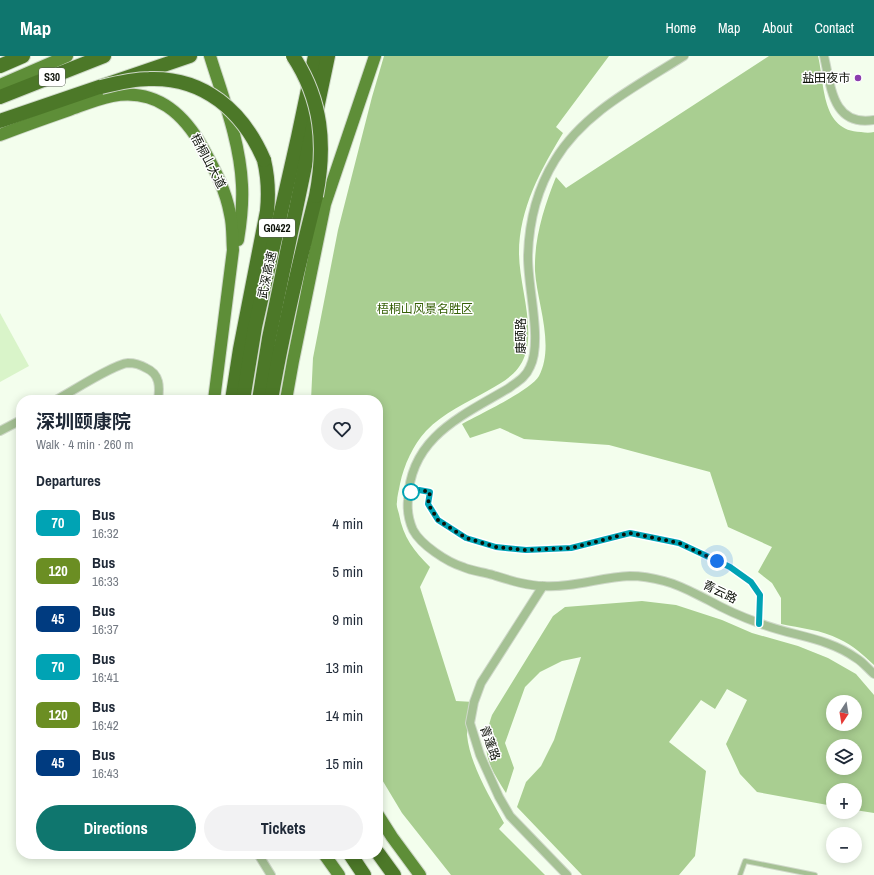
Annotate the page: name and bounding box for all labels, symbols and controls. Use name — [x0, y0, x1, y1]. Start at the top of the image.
text: Map — [20, 15, 51, 41]
text: Home — [665, 19, 696, 37]
text: Map — [718, 19, 740, 37]
text: About — [762, 19, 792, 37]
text: Contact — [814, 19, 854, 37]
road number: S30 — [39, 68, 65, 86]
place label: 盐田夜市 — [802, 70, 850, 86]
marker: 盐田夜市 — [853, 73, 863, 83]
street label: 梧桐山大道 — [187, 131, 229, 191]
road number: G0422 — [259, 219, 295, 237]
street label: 武深高速 — [254, 250, 280, 300]
park label: 梧桐山风景名胜区 — [377, 301, 473, 317]
street label: 康颐路 — [513, 318, 529, 354]
text: 深圳颐康院 — [36, 408, 131, 434]
button: heart — [321, 408, 363, 450]
text: Walk · 4 min · 260 m — [36, 436, 133, 453]
text: Departures — [36, 470, 101, 491]
unlabelled marker — [402, 483, 420, 501]
text: Bus — [92, 504, 115, 525]
text: 4 min — [332, 513, 363, 534]
text: 70 — [52, 514, 64, 532]
text: 16:32 — [92, 525, 119, 542]
your location — [707, 551, 727, 571]
text: Bus — [92, 552, 115, 573]
text: 5 min — [332, 561, 363, 582]
text: 120 — [48, 562, 68, 580]
text: 16:33 — [92, 573, 119, 590]
street label: 青云路 — [700, 577, 740, 607]
text: Bus — [92, 600, 115, 621]
text: 9 min — [332, 609, 363, 630]
text: 45 — [52, 610, 64, 628]
text: 16:37 — [92, 621, 119, 638]
text: Bus — [92, 648, 115, 669]
text: 13 min — [325, 657, 363, 678]
text: 70 — [52, 658, 64, 676]
text: 16:41 — [92, 669, 119, 686]
north arrow — [826, 695, 862, 731]
map controls — [826, 695, 862, 863]
text: Bus — [92, 696, 115, 717]
text: 14 min — [325, 705, 363, 726]
text: 120 — [48, 706, 68, 724]
text: 16:42 — [92, 717, 119, 734]
street label: 青蓬路 — [476, 723, 504, 763]
button: layers — [826, 739, 862, 775]
text: Bus — [92, 744, 115, 765]
text: 15 min — [325, 753, 363, 774]
text: 45 — [52, 754, 64, 772]
text: 16:43 — [92, 765, 119, 782]
button: + — [826, 783, 862, 819]
button: Directions — [36, 805, 196, 851]
button: Tickets — [204, 805, 363, 851]
button: − — [826, 827, 862, 863]

